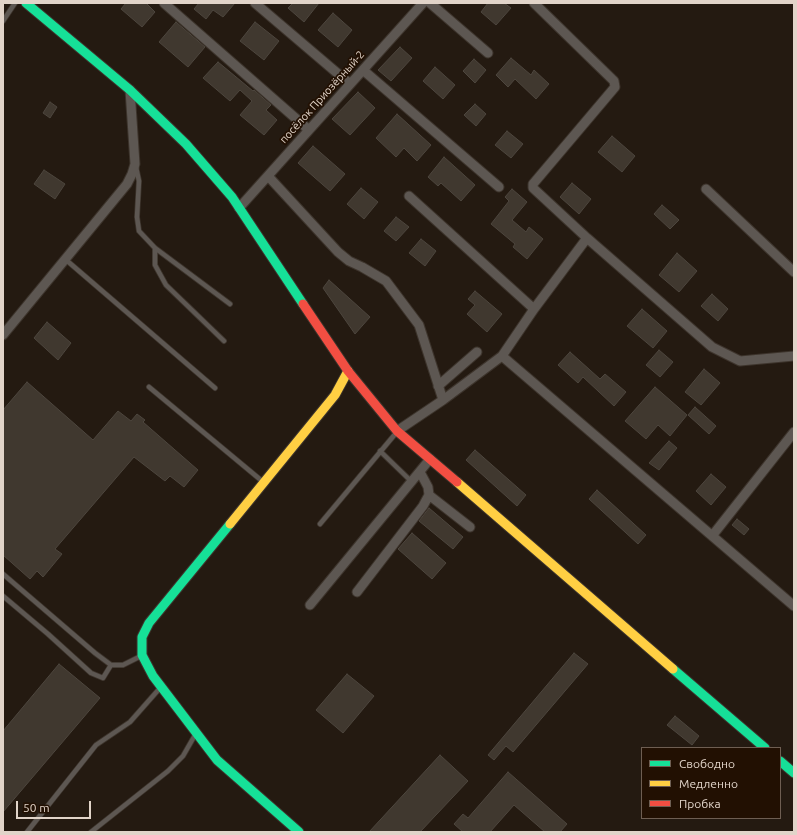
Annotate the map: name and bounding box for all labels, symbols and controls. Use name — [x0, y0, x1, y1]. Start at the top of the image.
street label: посёлок Приозёрный-2 — [277, 48, 367, 146]
legend — [641, 747, 781, 819]
text: Свободно — [679, 757, 735, 770]
text: Медленно — [679, 777, 738, 790]
scale bar — [18, 793, 93, 819]
text: Пробка — [679, 797, 721, 810]
text: 50 m — [23, 801, 50, 814]

